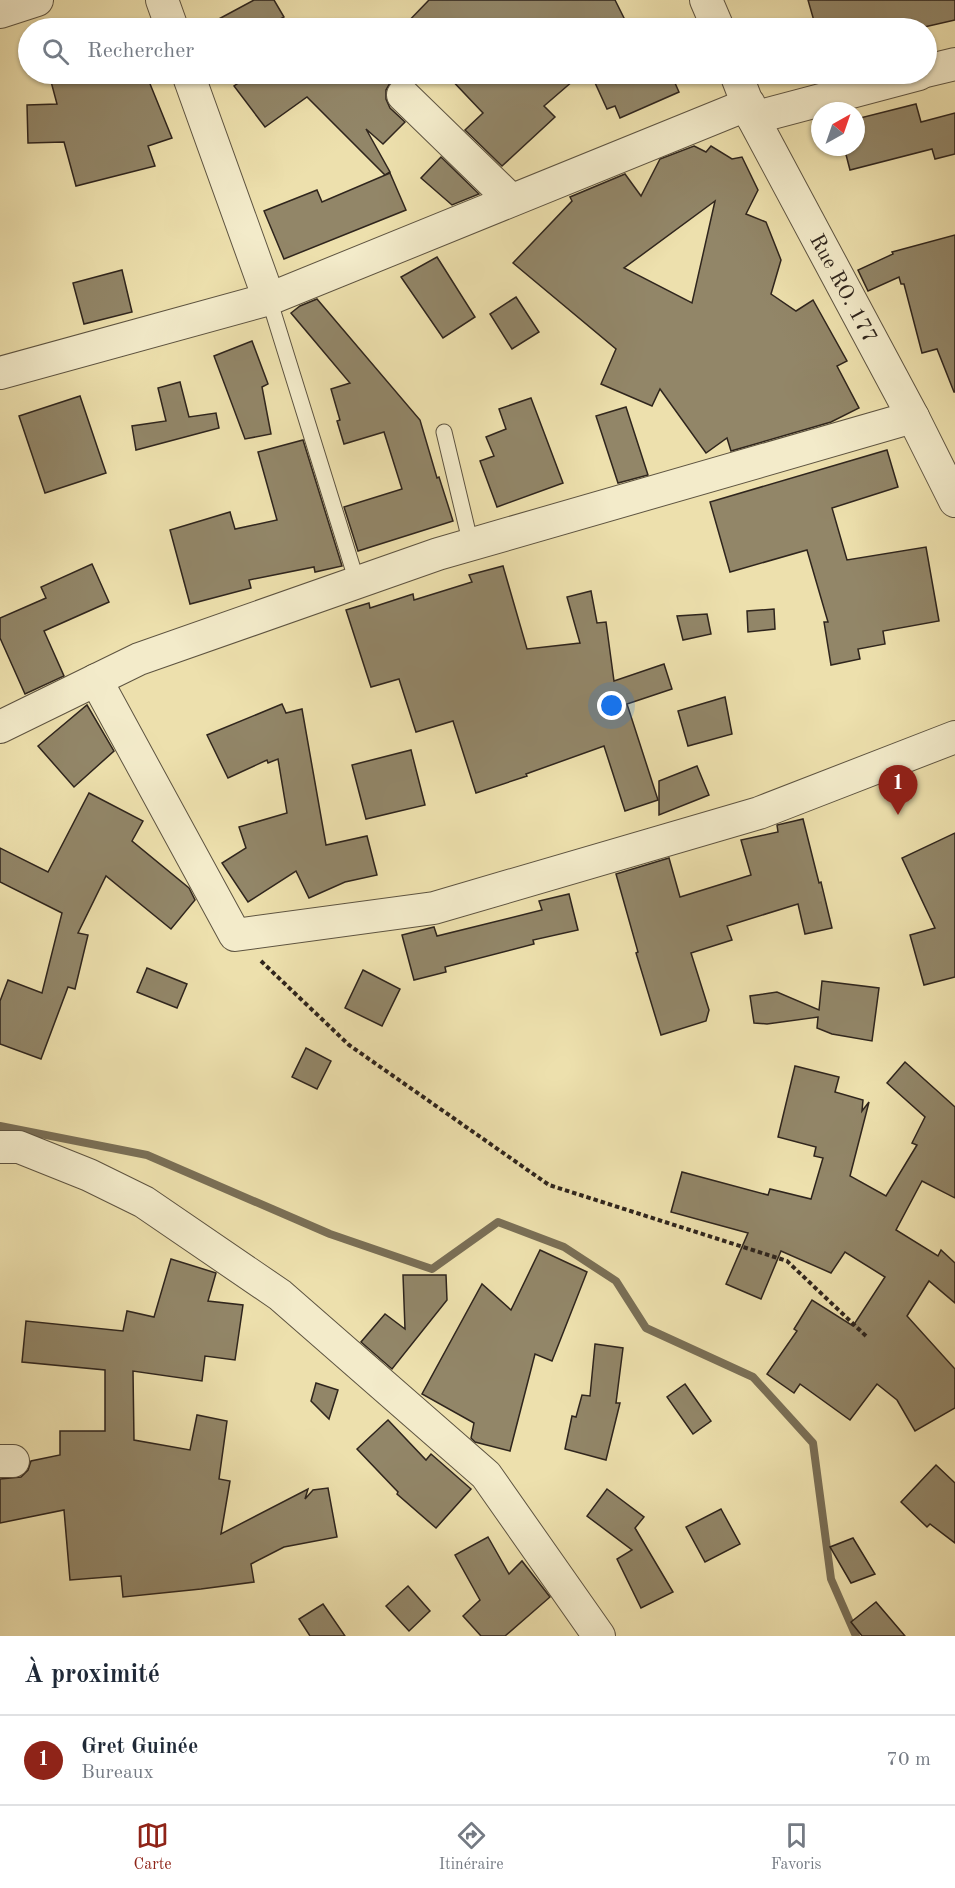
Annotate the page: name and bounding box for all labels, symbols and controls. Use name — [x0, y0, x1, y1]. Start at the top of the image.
search box — [18, 18, 937, 84]
icon: search — [39, 35, 72, 68]
text: Rechercher — [87, 40, 194, 62]
north arrow — [811, 102, 865, 156]
street label: Rue RO. 177 — [805, 231, 880, 347]
your location — [597, 691, 626, 720]
pin: 1 — [878, 766, 918, 815]
text: À proximité — [24, 1662, 160, 1688]
text: Gret Guinée — [81, 1736, 198, 1758]
text: 1 — [38, 1750, 49, 1770]
text: 70 m — [886, 1750, 931, 1770]
text: Bureaux — [81, 1763, 154, 1783]
tab: Carte — [134, 1819, 172, 1875]
tab: Itinéraire — [439, 1819, 504, 1875]
tab: Favoris — [771, 1819, 821, 1875]

